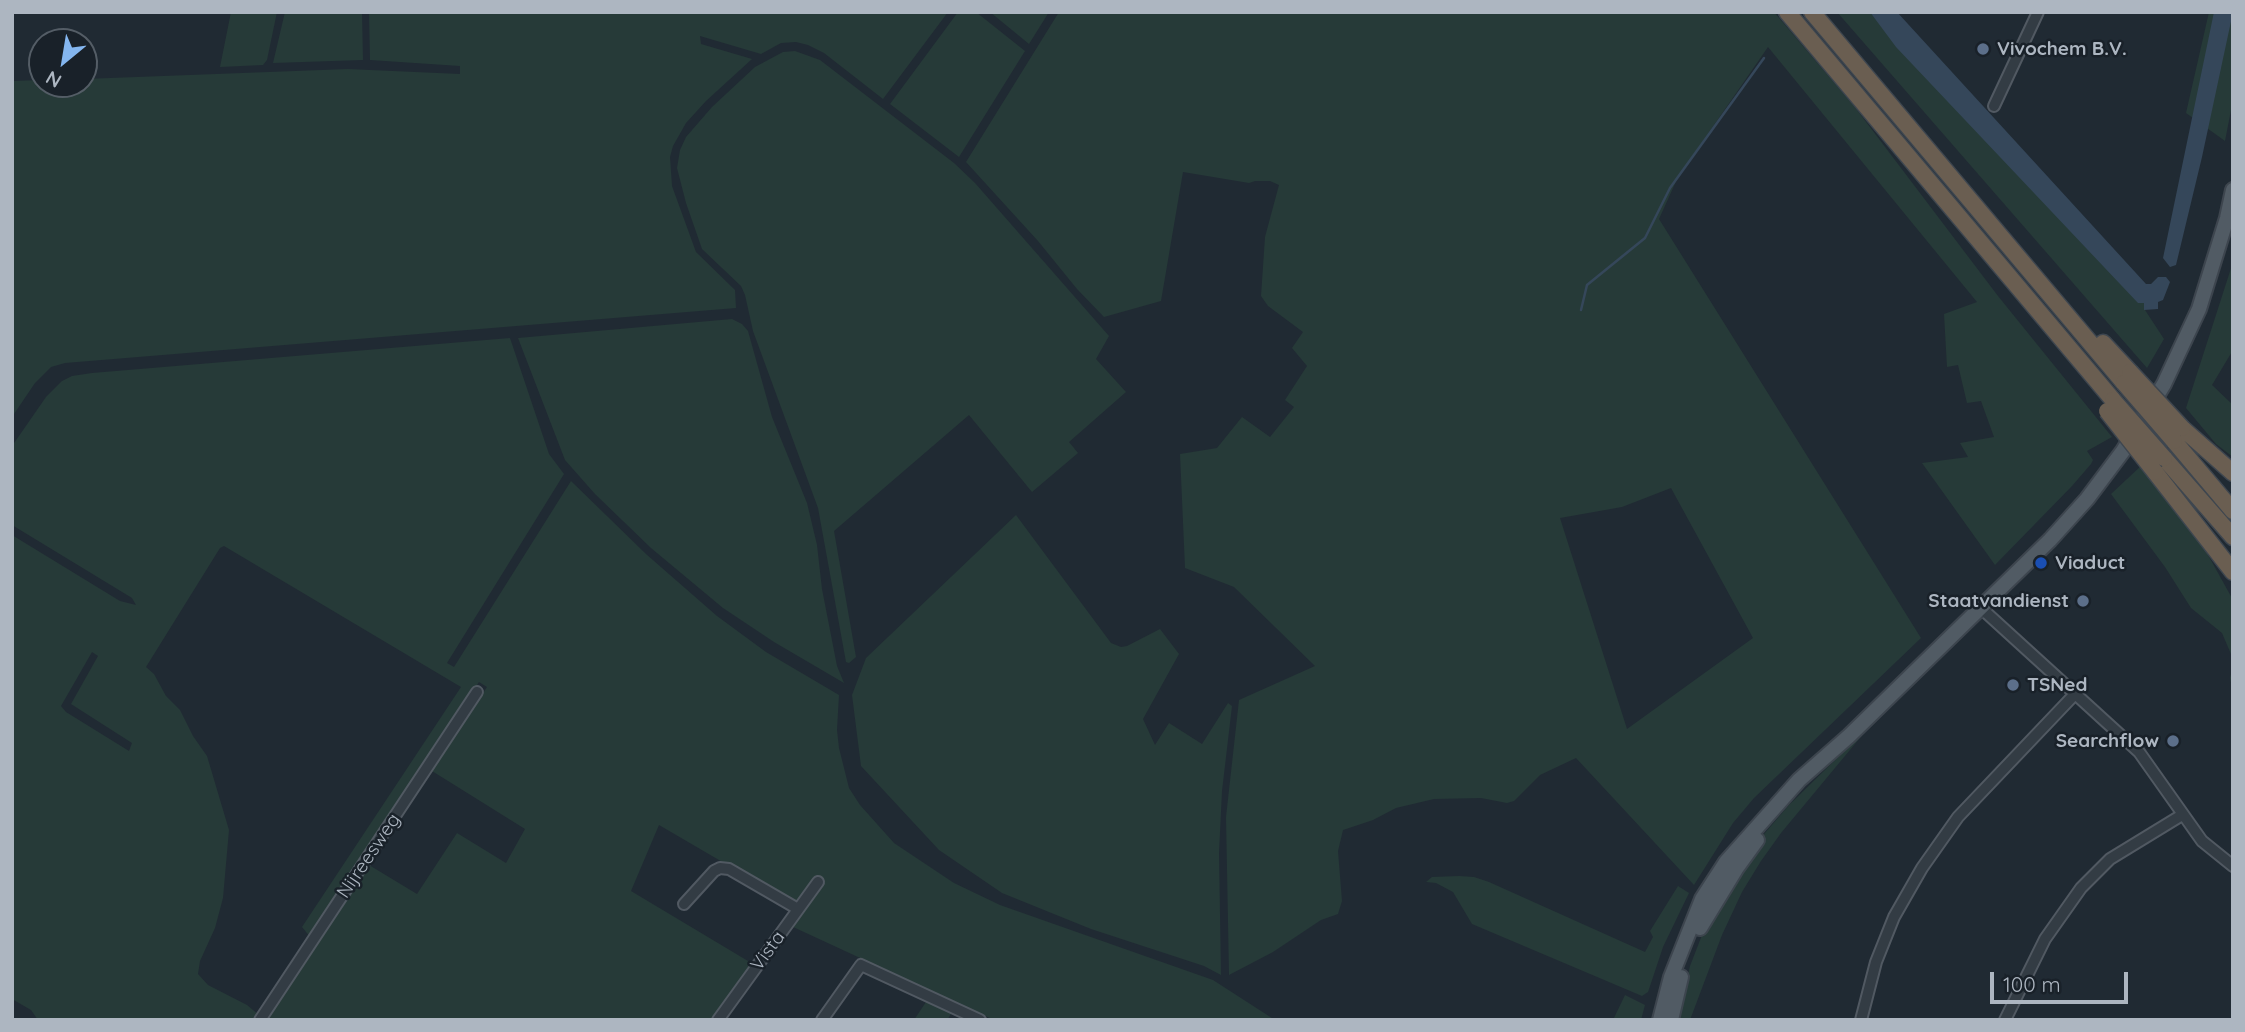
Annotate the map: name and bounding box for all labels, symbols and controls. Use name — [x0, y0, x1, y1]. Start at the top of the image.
north arrow — [28, 28, 98, 98]
place label: Vivochem B.V. — [1997, 38, 2127, 60]
marker: Vivochem B.V. — [1975, 41, 1991, 57]
text: N — [41, 66, 66, 93]
place label: Viaduct — [2055, 552, 2125, 574]
marker: Viaduct — [2033, 555, 2049, 571]
place label: Staatvandienst — [1928, 590, 2069, 612]
marker: Staatvandienst — [2075, 593, 2091, 609]
place label: TSNed — [2027, 674, 2087, 696]
marker: TSNed — [2005, 677, 2021, 693]
place label: Searchflow — [2056, 730, 2159, 752]
marker: Searchflow — [2165, 733, 2181, 749]
street label: Nijreesweg — [332, 809, 406, 903]
street label: Vista — [746, 927, 790, 975]
scale bar — [1993, 958, 2131, 1002]
text: 100 m — [2003, 971, 2061, 997]

